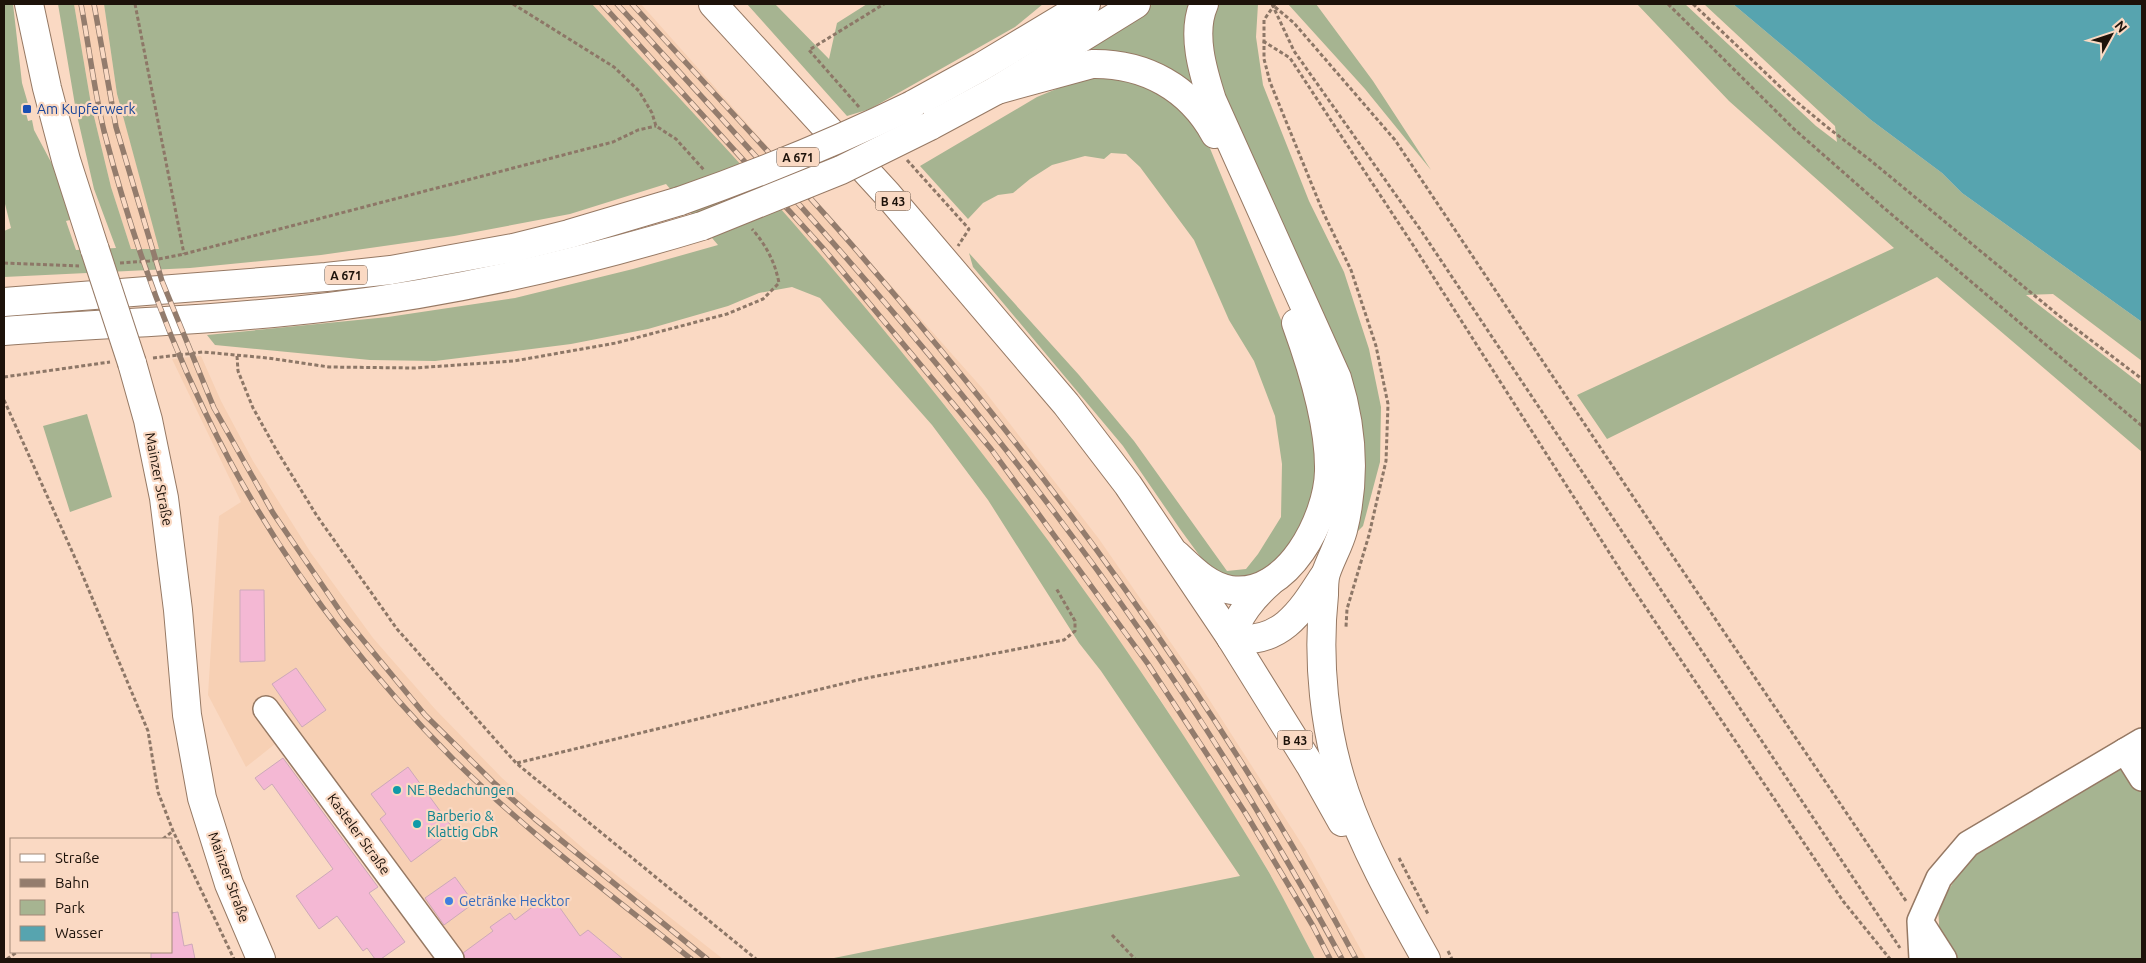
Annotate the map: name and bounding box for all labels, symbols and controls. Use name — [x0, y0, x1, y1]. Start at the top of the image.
north arrow — [2086, 10, 2136, 60]
text: N — [2111, 17, 2130, 36]
place label: Am Kupferwerk — [37, 101, 136, 117]
marker: Am Kupferwerk — [21, 103, 33, 115]
road number: A 671 — [777, 148, 819, 166]
road number: B 43 — [876, 192, 910, 210]
road number: A 671 — [325, 266, 367, 284]
street label: Mainzer Straße — [142, 431, 176, 527]
road number: B 43 — [1278, 730, 1312, 750]
place label: NE Bedachungen — [407, 782, 514, 798]
marker: NE Bedachungen — [391, 784, 403, 796]
street label: Kasteler Straße — [324, 790, 394, 878]
place label: Barberio & Klattig GbR — [427, 808, 499, 840]
marker: Barberio & Klattig GbR — [411, 818, 423, 830]
street label: Mainzer Straße — [205, 830, 253, 924]
legend — [10, 838, 172, 953]
text: Straße — [55, 849, 99, 866]
text: Bahn — [55, 874, 89, 891]
place label: Getränke Hecktor — [459, 893, 570, 909]
marker: Getränke Hecktor — [443, 895, 455, 907]
text: Park — [55, 899, 85, 916]
text: Wasser — [55, 924, 104, 941]

